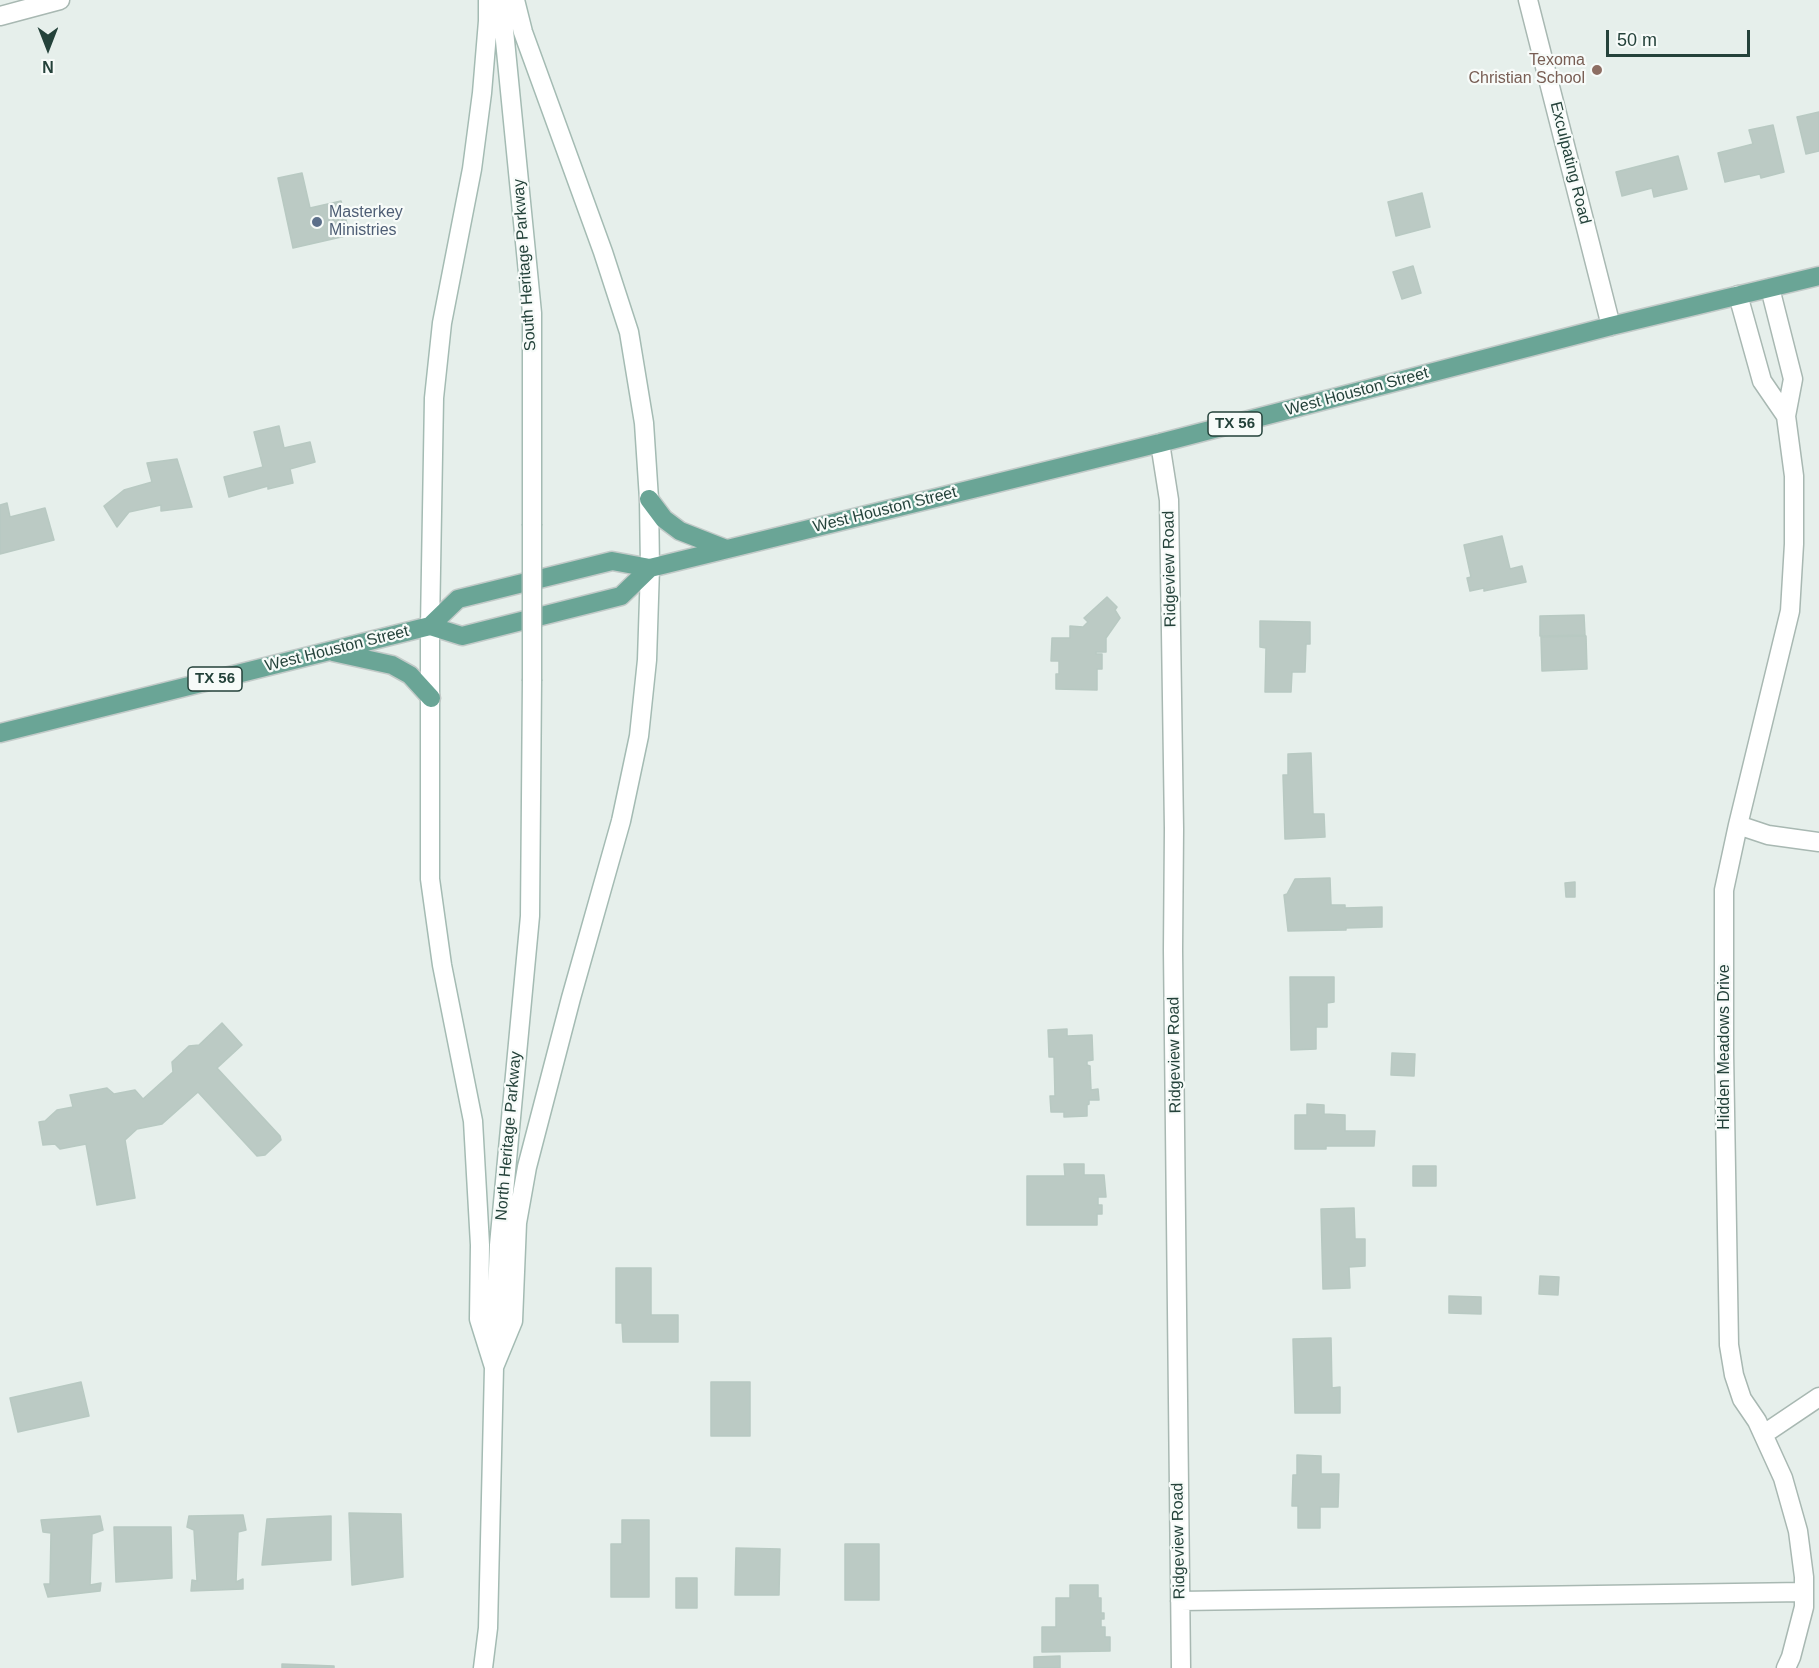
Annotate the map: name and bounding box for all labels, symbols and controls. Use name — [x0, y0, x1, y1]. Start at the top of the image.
north arrow — [18, 18, 78, 78]
scale bar — [1609, 18, 1753, 56]
text: 50 m — [1617, 30, 1657, 50]
place label: Texoma Christian School — [1469, 51, 1585, 89]
text: N — [42, 58, 54, 75]
marker: Texoma Christian School — [1590, 63, 1604, 77]
street label: Exculpating Road — [1546, 100, 1594, 226]
street label: South Heritage Parkway — [509, 178, 541, 352]
place label: Masterkey Ministries — [329, 203, 403, 241]
marker: Masterkey Ministries — [310, 215, 324, 229]
street label: West Houston Street — [1283, 364, 1431, 420]
road number: TX 56 — [1208, 412, 1262, 436]
street label: West Houston Street — [811, 483, 959, 537]
street label: Ridgeview Road — [1159, 511, 1181, 627]
street label: West Houston Street — [263, 622, 411, 676]
road number: TX 56 — [188, 667, 242, 691]
street label: Hidden Meadows Drive — [1715, 964, 1735, 1130]
street label: Ridgeview Road — [1164, 997, 1186, 1113]
street label: North Heritage Parkway — [492, 1051, 526, 1221]
street label: Ridgeview Road — [1168, 1483, 1190, 1599]

